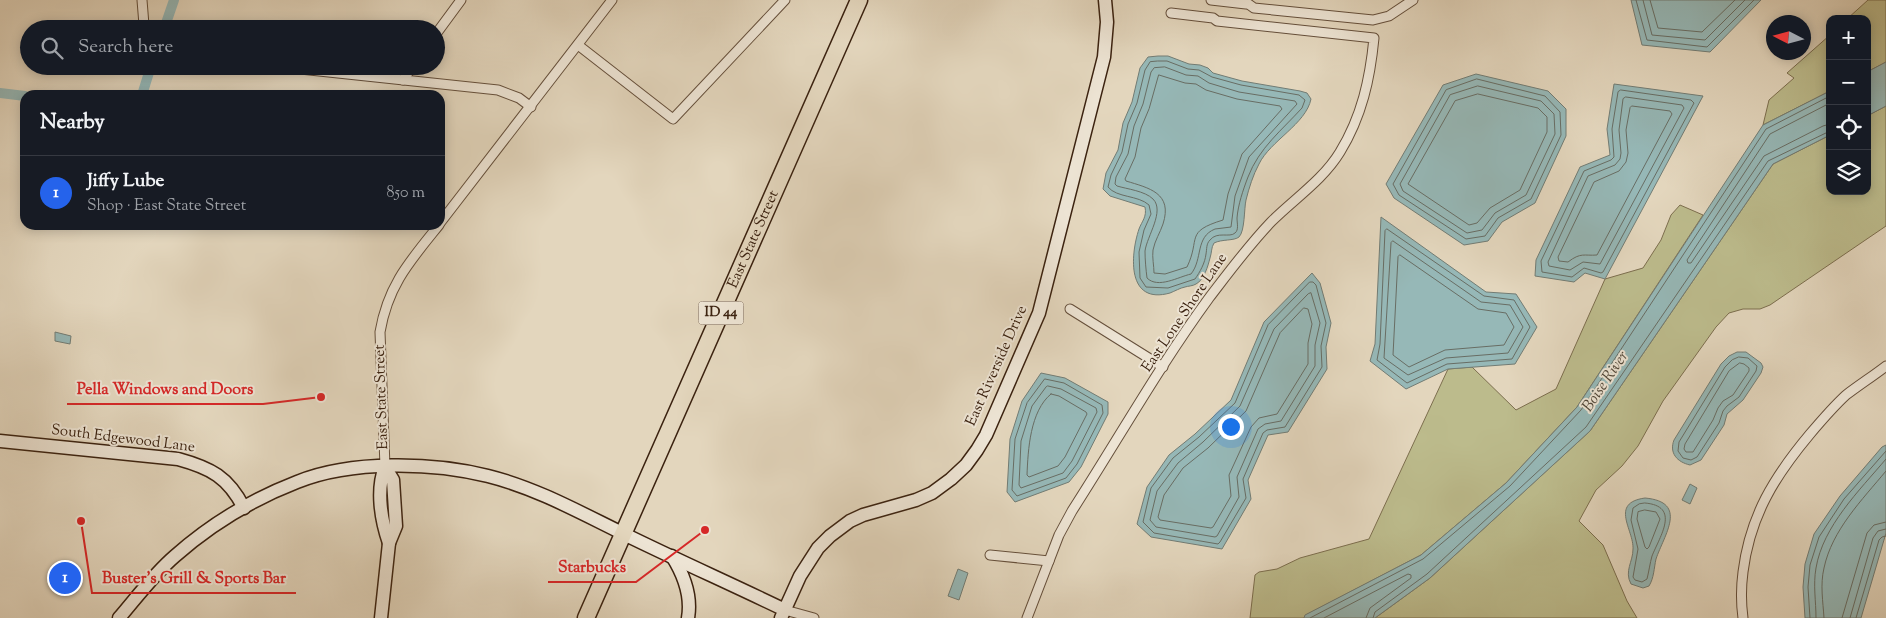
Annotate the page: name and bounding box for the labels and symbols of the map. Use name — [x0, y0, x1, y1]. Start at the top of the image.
north arrow — [1766, 15, 1811, 60]
street label: East State Street — [722, 187, 784, 292]
street label: East Lone Shore Lane — [1137, 249, 1233, 377]
road number: ID 44 — [698, 302, 744, 324]
street label: East Riverside Drive — [961, 302, 1033, 430]
street label: East State Street — [370, 344, 394, 450]
water label: Boise River — [1577, 347, 1635, 417]
callout: Pella Windows and Doors — [67, 373, 263, 404]
text: Pella Windows and Doors — [77, 379, 253, 402]
your location — [1218, 414, 1244, 440]
street label: South Edgewood Lane — [50, 420, 196, 458]
callout: Starbucks — [548, 551, 636, 582]
text: Starbucks — [558, 557, 626, 580]
pin: 1 — [49, 559, 81, 597]
callout: Buster's Grill & Sports Bar — [92, 562, 296, 593]
text: Buster's Grill & Sports Bar — [102, 568, 287, 591]

